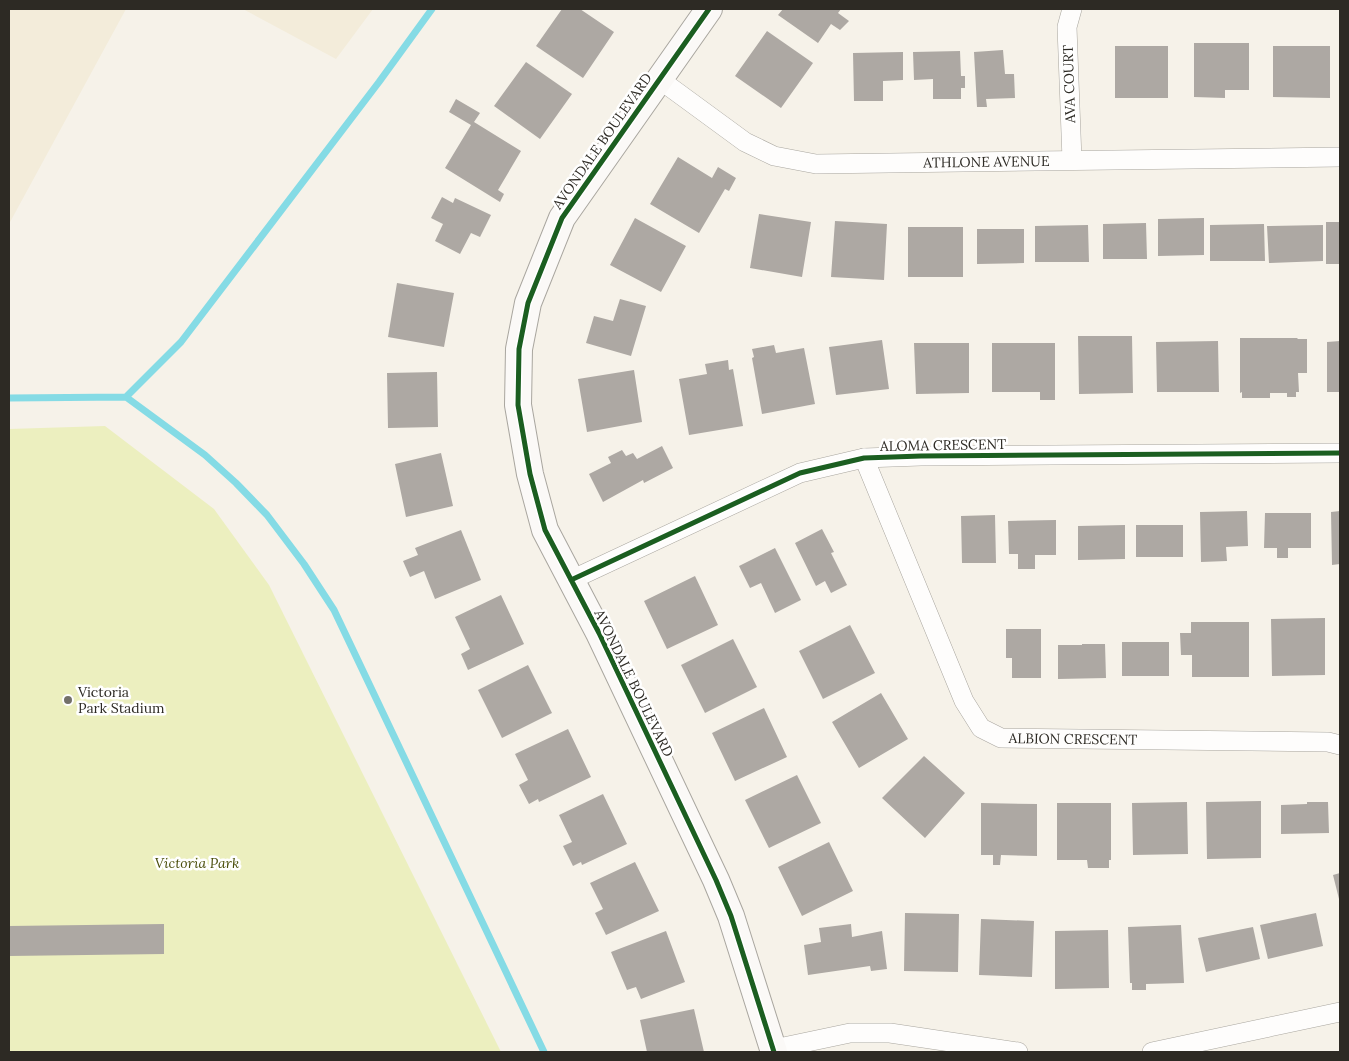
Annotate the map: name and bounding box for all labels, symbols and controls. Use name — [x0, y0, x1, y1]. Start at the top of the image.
street label: AVA COURT — [1059, 45, 1079, 124]
street label: AVONDALE BOULEVARD — [548, 70, 656, 213]
street label: ATHLONE AVENUE — [922, 152, 1050, 172]
street label: ALOMA CRESCENT — [879, 435, 1006, 455]
street label: AVONDALE BOULEVARD — [590, 605, 678, 760]
place label: Victoria Park Stadium — [77, 683, 165, 717]
marker: Victoria Park Stadium — [62, 694, 74, 706]
street label: ALBION CRESCENT — [1007, 729, 1137, 749]
park label: Victoria Park — [155, 854, 239, 872]

